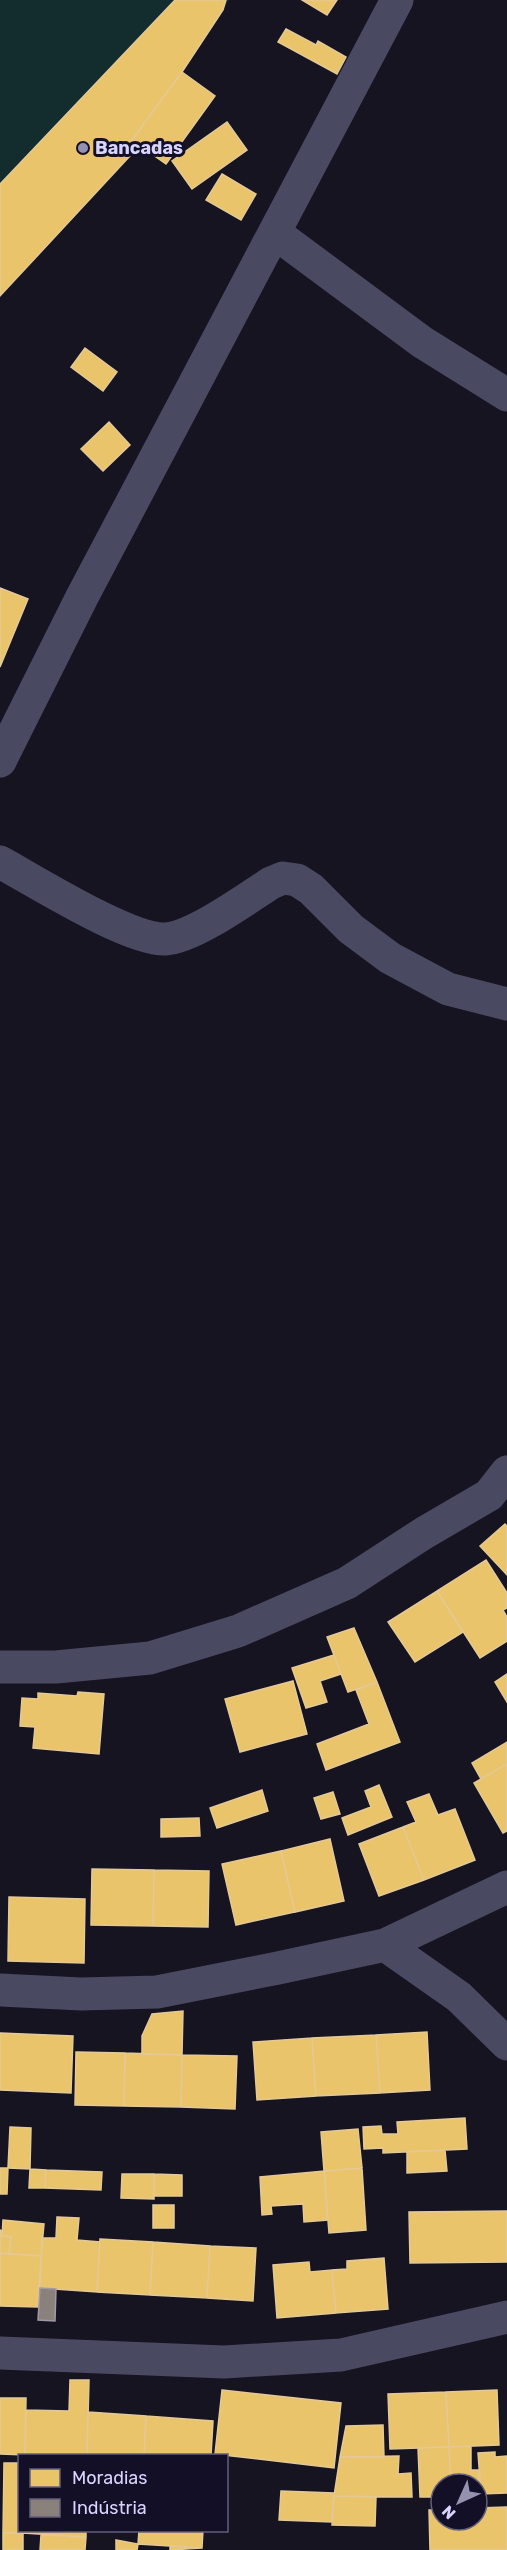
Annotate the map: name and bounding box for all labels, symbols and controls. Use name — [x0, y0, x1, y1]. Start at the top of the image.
place label: Bancadas — [95, 137, 183, 159]
marker: Bancadas — [76, 141, 90, 155]
legend — [18, 2454, 228, 2532]
text: Moradias — [72, 2467, 147, 2489]
north arrow — [429, 2472, 489, 2532]
text: Indústria — [72, 2497, 147, 2519]
text: N — [438, 2501, 460, 2523]

